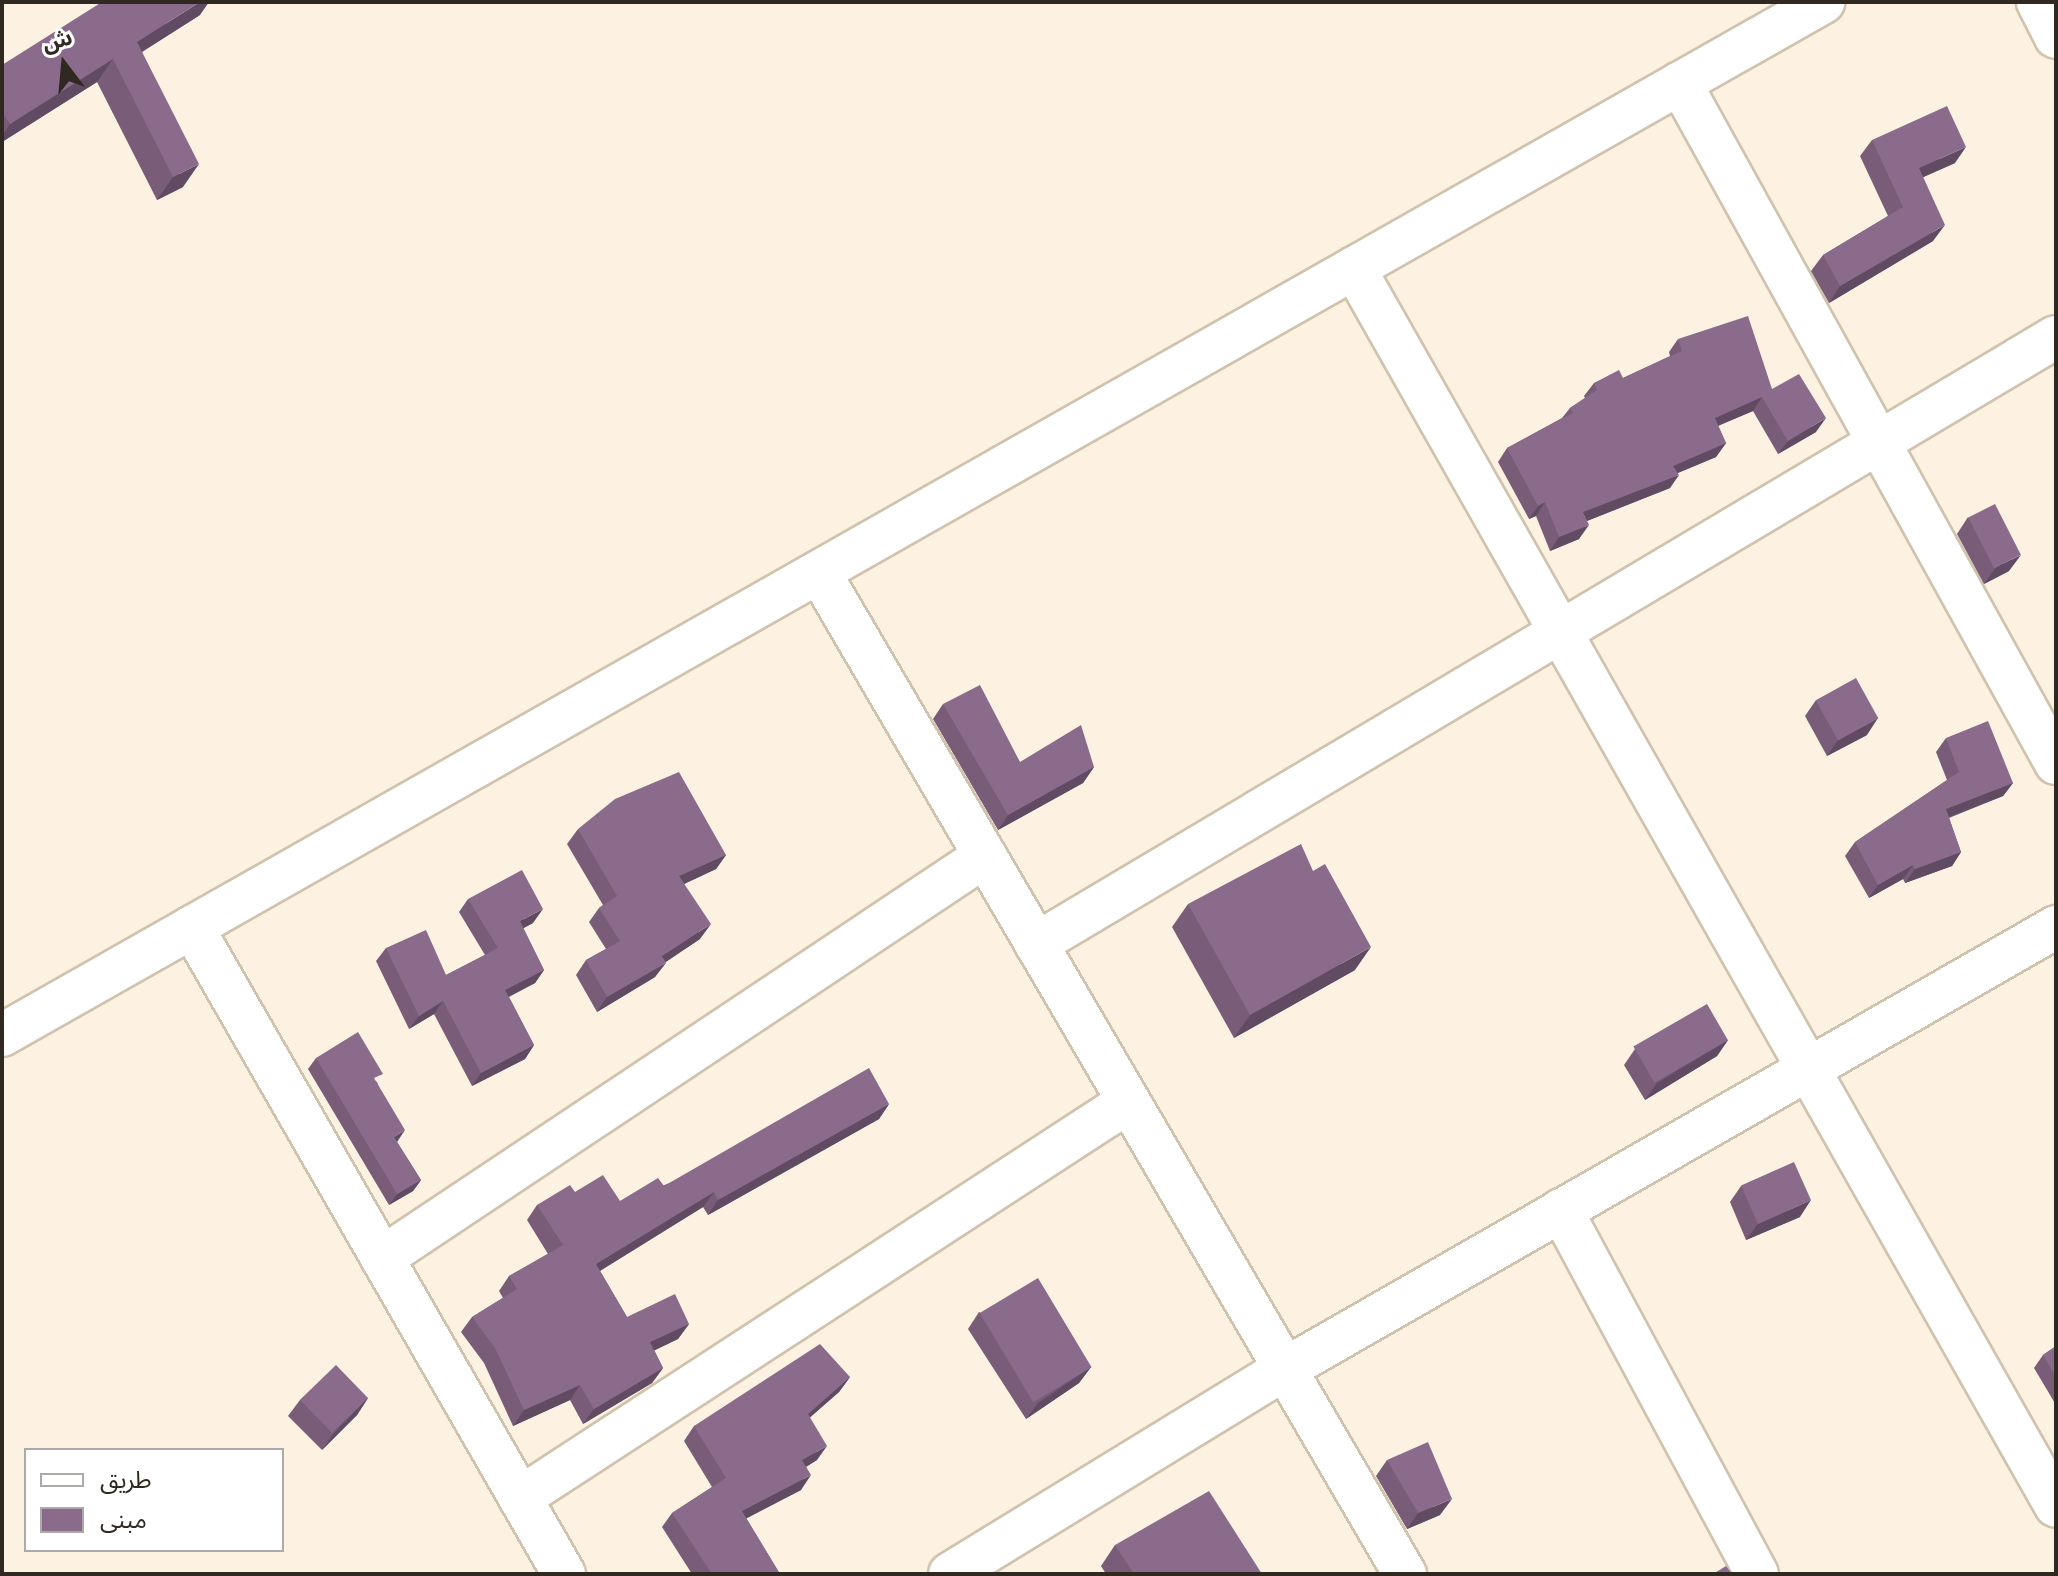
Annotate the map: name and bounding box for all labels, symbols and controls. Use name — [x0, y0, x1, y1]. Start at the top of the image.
text: ش — [39, 22, 76, 59]
north arrow — [24, 24, 104, 104]
legend — [24, 1448, 284, 1552]
text: طريق — [100, 1464, 152, 1495]
text: مبنى — [100, 1504, 147, 1535]

